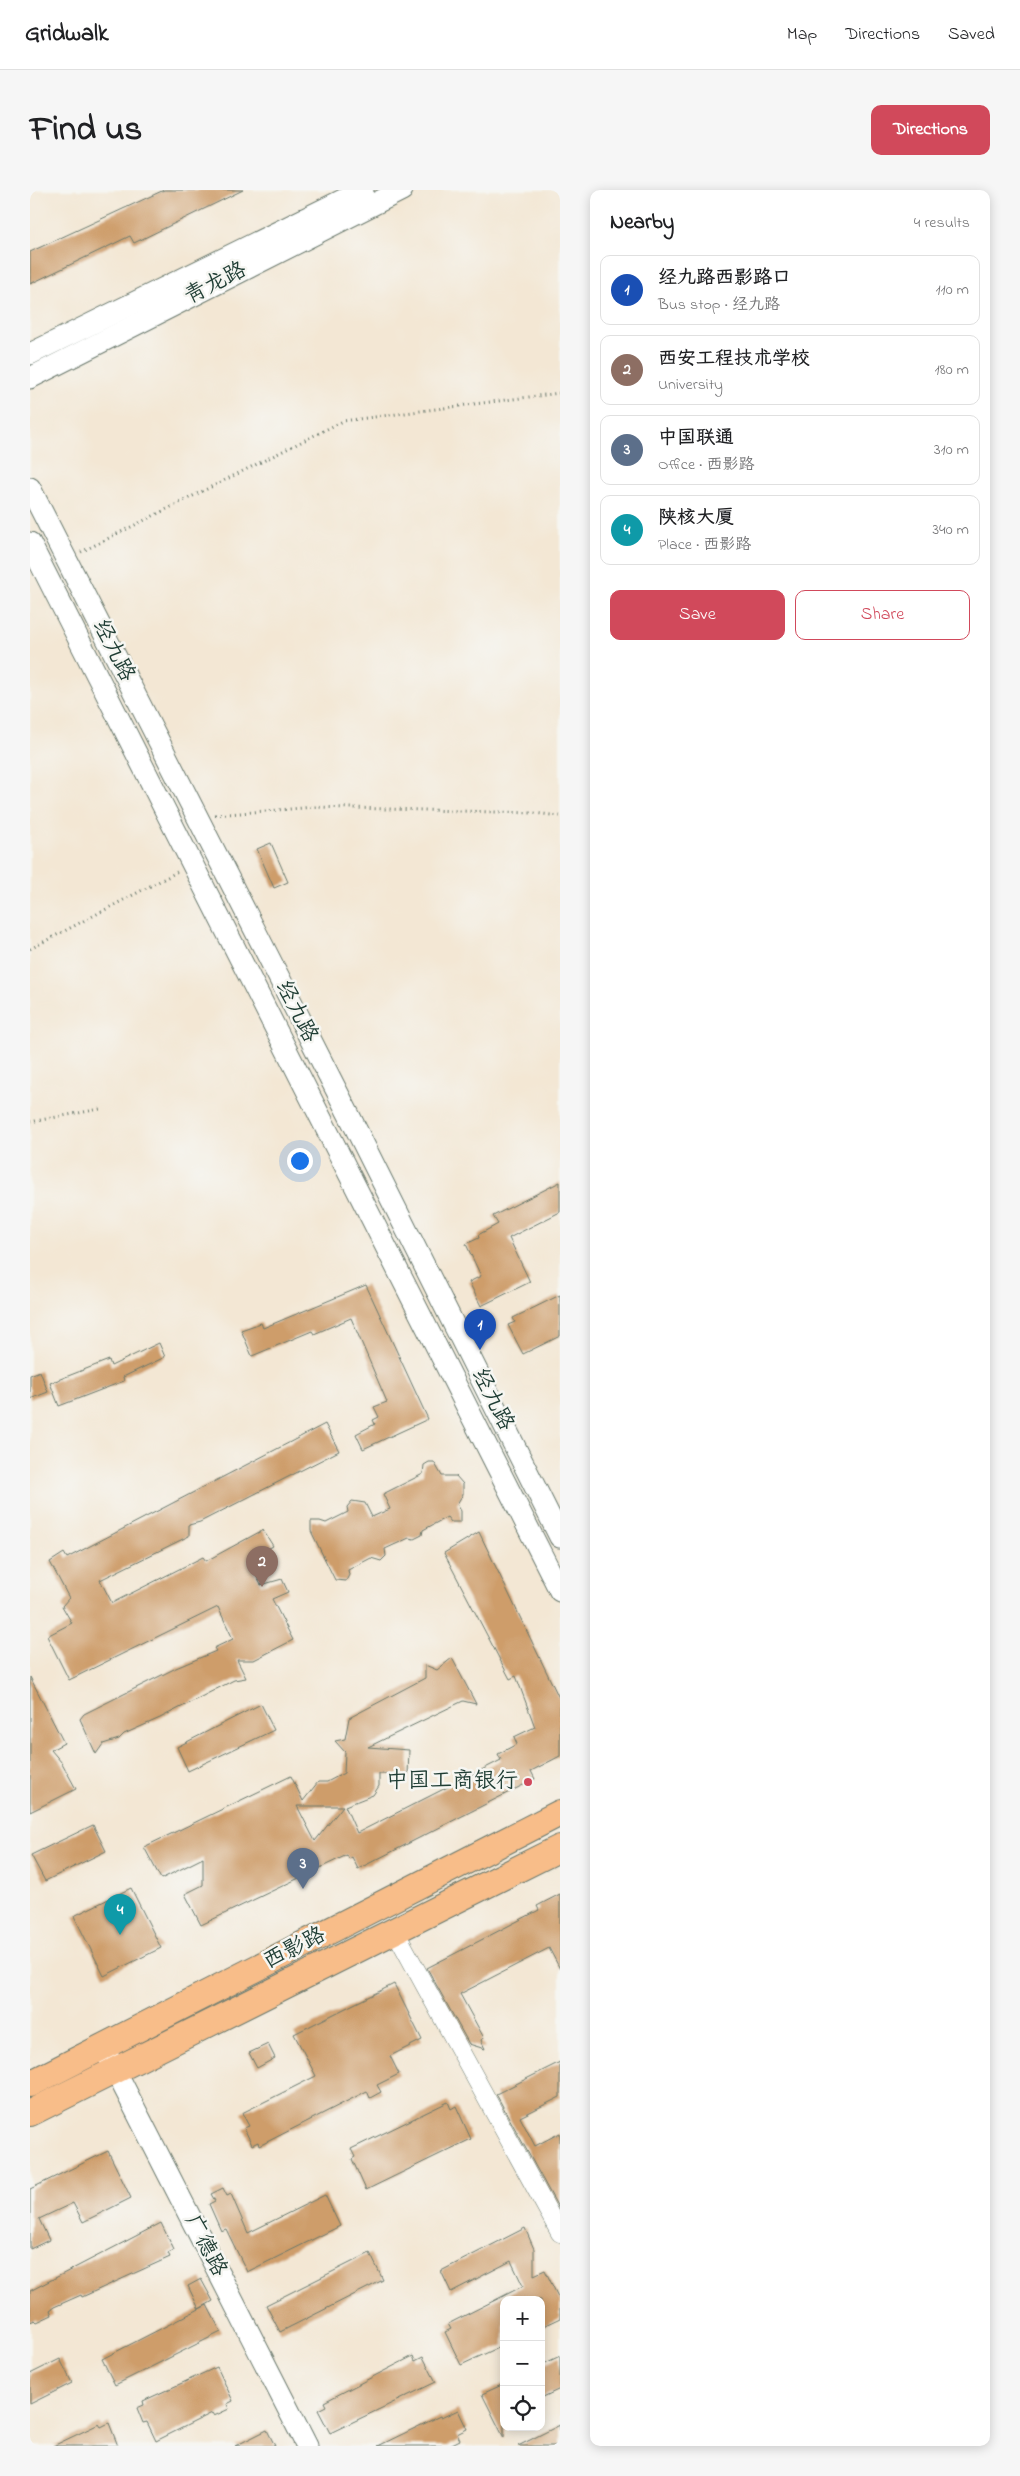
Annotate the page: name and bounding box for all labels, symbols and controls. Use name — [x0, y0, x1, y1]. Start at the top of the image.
text: Gridwalk — [25, 17, 109, 52]
text: Map — [787, 22, 817, 48]
text: Directions — [845, 22, 920, 48]
text: Saved — [948, 22, 995, 48]
text: Find us — [30, 105, 142, 156]
button: Directions — [871, 105, 990, 155]
text: Nearby — [610, 208, 674, 238]
text: 4 results — [914, 211, 970, 235]
street label: 青龙路 — [179, 255, 253, 313]
text: 经九路西影路口 — [658, 265, 791, 292]
text: 1 — [624, 278, 630, 302]
text: 110 m — [935, 278, 969, 302]
text: Bus stop · 经九路 — [658, 293, 780, 317]
text: 西安工程技术学校 — [658, 346, 810, 373]
text: 2 — [623, 358, 631, 382]
text: 180 m — [935, 358, 969, 382]
text: University — [658, 373, 723, 397]
text: 中国联通 — [658, 425, 734, 452]
text: 3 — [624, 438, 630, 462]
text: 310 m — [934, 438, 969, 462]
text: Office · 西影路 — [658, 453, 754, 477]
text: 陕核大厦 — [658, 505, 734, 532]
text: 4 — [624, 518, 630, 542]
text: 340 m — [932, 518, 969, 542]
text: Place · 西影路 — [658, 533, 751, 557]
button: Save — [610, 590, 785, 640]
button: Share — [795, 590, 970, 640]
street label: 经九路 — [84, 614, 142, 688]
street label: 经九路 — [267, 975, 325, 1049]
your location — [287, 1148, 313, 1174]
pin: 1 — [464, 1309, 496, 1350]
street label: 经九路 — [463, 1363, 521, 1437]
pin: 2 — [246, 1546, 278, 1587]
place label: 中国工商银行 — [386, 1766, 518, 1798]
marker: 中国工商银行 — [522, 1776, 534, 1788]
pin: 3 — [287, 1848, 319, 1889]
pin: 4 — [104, 1894, 136, 1935]
street label: 西影路 — [258, 1920, 332, 1978]
street label: 广德路 — [176, 2209, 234, 2283]
map controls — [500, 2296, 545, 2431]
button: + — [500, 2296, 545, 2341]
button: − — [500, 2341, 545, 2386]
button: locate — [500, 2386, 545, 2431]

